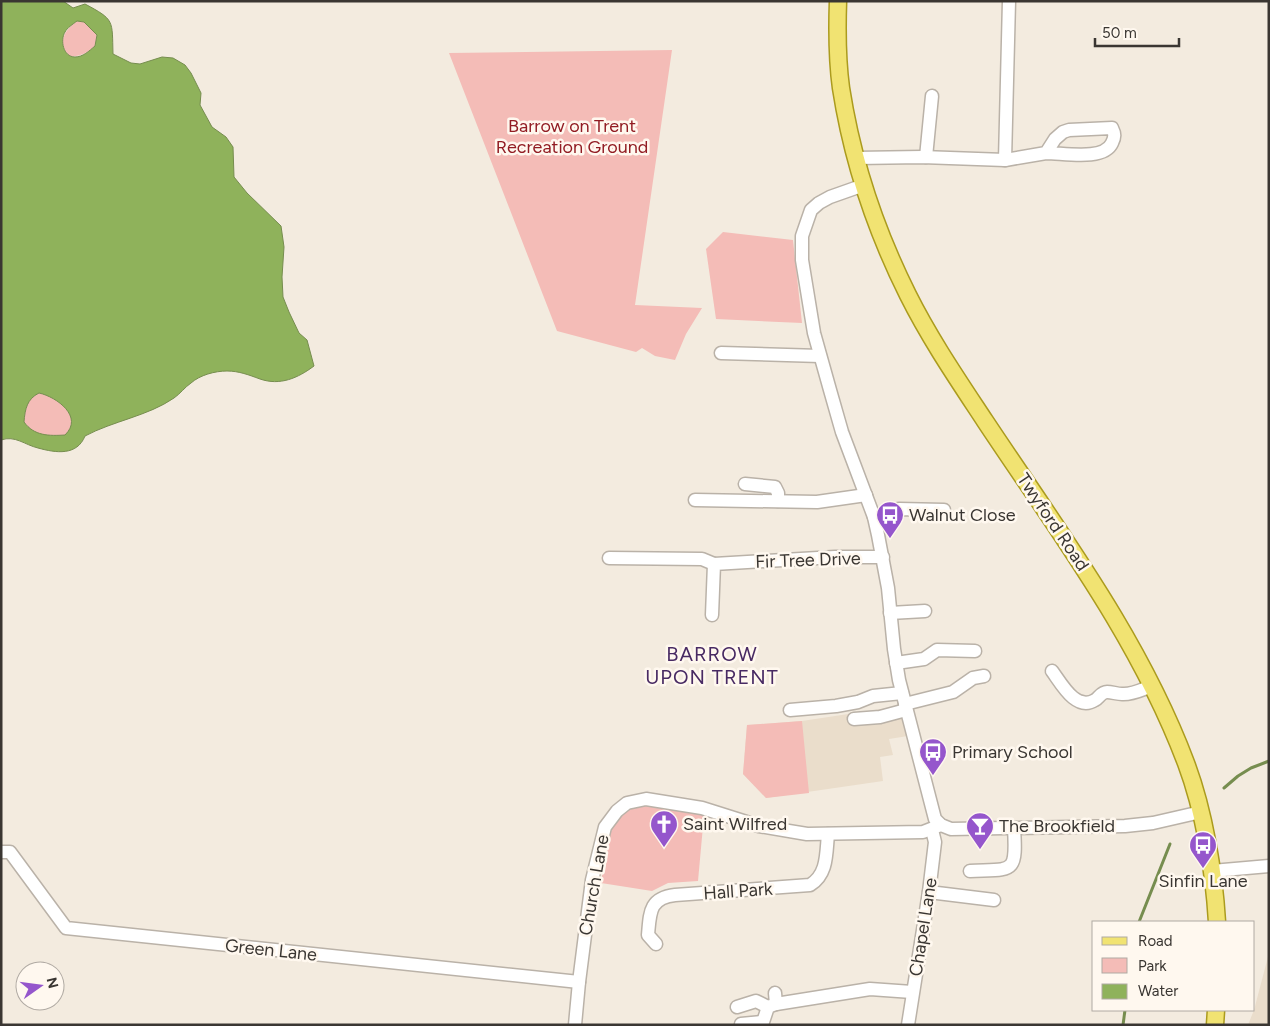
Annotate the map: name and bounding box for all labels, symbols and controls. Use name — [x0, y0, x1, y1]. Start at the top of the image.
scale bar — [1095, 15, 1179, 47]
text: 50 m — [1102, 24, 1137, 42]
park label: Barrow on Trent Recreation Ground — [496, 115, 648, 158]
street label: Twyford Road — [1012, 469, 1094, 575]
bus stop icon: Walnut Close — [875, 500, 905, 539]
place label: Walnut Close — [909, 504, 1016, 526]
street label: Fir Tree Drive — [755, 547, 861, 573]
district label: BARROW UPON TRENT — [645, 642, 779, 689]
bus stop icon: Primary School — [918, 737, 948, 776]
place label: Primary School — [952, 741, 1073, 763]
church icon: Saint Wilfred — [649, 809, 679, 848]
bar icon: The Brookfield — [965, 811, 995, 850]
place label: Saint Wilfred — [683, 813, 787, 835]
place label: The Brookfield — [999, 815, 1115, 837]
bus stop icon: Sinfin Lane — [1188, 830, 1218, 869]
street label: Church Lane — [574, 833, 614, 937]
place label: Sinfin Lane — [1159, 870, 1248, 892]
street label: Chapel Lane — [904, 876, 942, 978]
street label: Hall Park — [703, 878, 774, 904]
legend — [1092, 921, 1255, 1011]
text: Road — [1138, 932, 1173, 950]
street label: Green Lane — [224, 934, 318, 966]
text: Park — [1138, 957, 1167, 975]
north arrow — [15, 961, 65, 1011]
text: N — [43, 976, 62, 990]
text: Water — [1138, 982, 1178, 1000]

